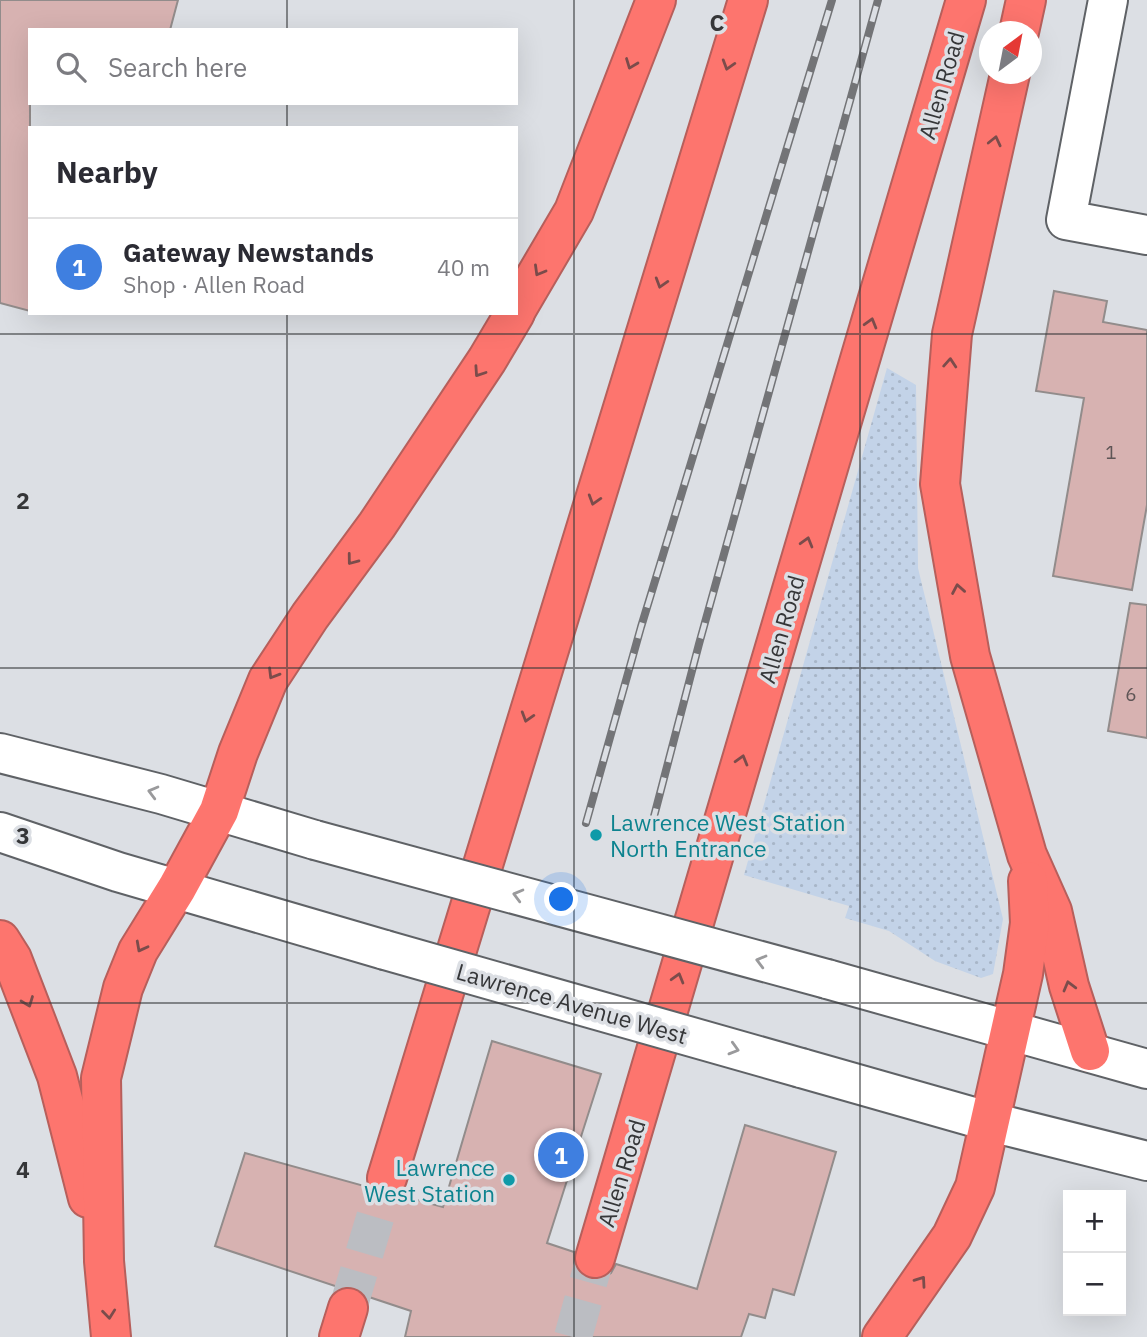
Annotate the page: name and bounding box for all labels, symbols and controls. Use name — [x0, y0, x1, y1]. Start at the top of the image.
text: C — [710, 7, 725, 37]
north arrow — [979, 21, 1042, 84]
street label: Allen Road — [911, 27, 971, 143]
search box — [28, 28, 518, 105]
icon: search — [52, 48, 90, 86]
text: Search here — [108, 50, 247, 84]
one-way arrow — [625, 57, 639, 69]
one-way arrow — [722, 59, 737, 71]
one-way arrow — [987, 135, 1001, 147]
text: Nearby — [56, 152, 158, 191]
text: Gateway Newstands — [123, 235, 374, 269]
text: 1 — [72, 252, 86, 282]
text: 40 m — [437, 252, 490, 282]
one-way arrow — [534, 264, 547, 277]
text: Shop · Allen Road — [123, 269, 305, 299]
one-way arrow — [655, 276, 670, 288]
one-way arrow — [862, 318, 877, 330]
one-way arrow — [942, 357, 957, 368]
one-way arrow — [475, 364, 488, 377]
house number: 1 — [1105, 440, 1117, 464]
text: 2 — [16, 485, 30, 515]
one-way arrow — [588, 494, 603, 506]
one-way arrow — [798, 536, 813, 548]
one-way arrow — [347, 552, 360, 565]
street label: Allen Road — [751, 571, 811, 687]
one-way arrow — [951, 583, 966, 595]
one-way arrow — [268, 666, 281, 679]
house number: 6 — [1125, 682, 1137, 706]
one-way arrow — [521, 711, 536, 723]
one-way arrow — [734, 754, 749, 766]
one-way arrow — [147, 786, 159, 800]
place label: Lawrence West Station North Entrance — [610, 807, 846, 863]
text: 3 — [16, 820, 30, 850]
marker: Lawrence West Station North Entrance — [588, 827, 604, 843]
your location — [544, 882, 578, 916]
one-way arrow — [512, 889, 524, 903]
one-way arrow — [136, 940, 150, 952]
one-way arrow — [755, 955, 767, 969]
street label: Lawrence Avenue West — [453, 956, 691, 1050]
one-way arrow — [670, 972, 685, 984]
one-way arrow — [1063, 981, 1077, 993]
one-way arrow — [20, 995, 34, 1007]
one-way arrow — [727, 1040, 739, 1055]
street label: Allen Road — [590, 1115, 652, 1231]
pin: 1 — [538, 1129, 584, 1181]
place label: Lawrence West Station — [364, 1152, 495, 1208]
text: 4 — [16, 1154, 30, 1184]
marker: Lawrence West Station — [501, 1172, 517, 1188]
map controls — [1063, 1190, 1126, 1316]
button: + — [1063, 1190, 1126, 1253]
button: − — [1063, 1253, 1126, 1316]
one-way arrow — [913, 1276, 925, 1289]
one-way arrow — [101, 1309, 116, 1320]

